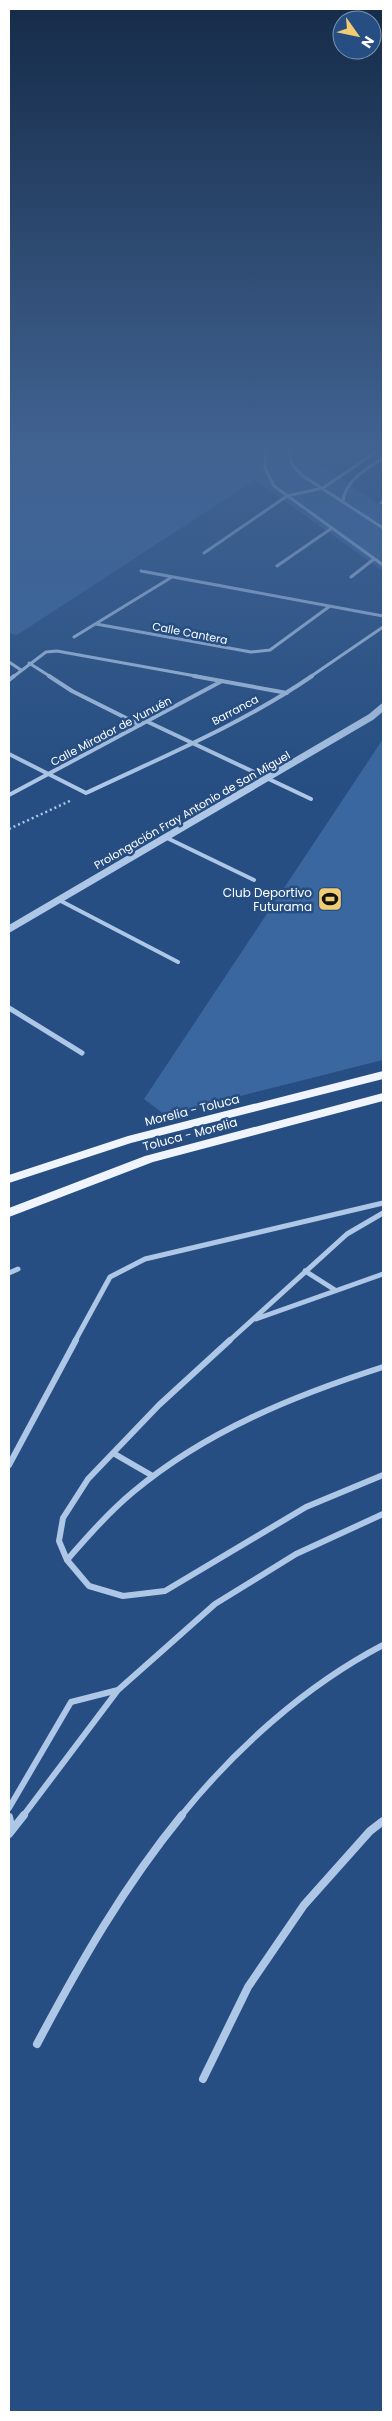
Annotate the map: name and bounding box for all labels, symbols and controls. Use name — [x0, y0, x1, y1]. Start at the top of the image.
north arrow — [332, 10, 382, 60]
text: N — [357, 32, 379, 52]
street label: Calle Cantera — [151, 618, 229, 648]
street label: Barranca — [209, 691, 261, 729]
street label: Calle Mirador de Yunuén — [48, 692, 174, 770]
street label: Prolongación Fray Antonio de San Miguel — [91, 747, 293, 873]
place label: Club Deportivo Futurama — [223, 884, 312, 915]
sports icon: Club Deportivo Futurama — [317, 886, 343, 912]
street label: Morelia - Toluca — [143, 1090, 241, 1130]
street label: Toluca - Morelia — [141, 1113, 239, 1155]

